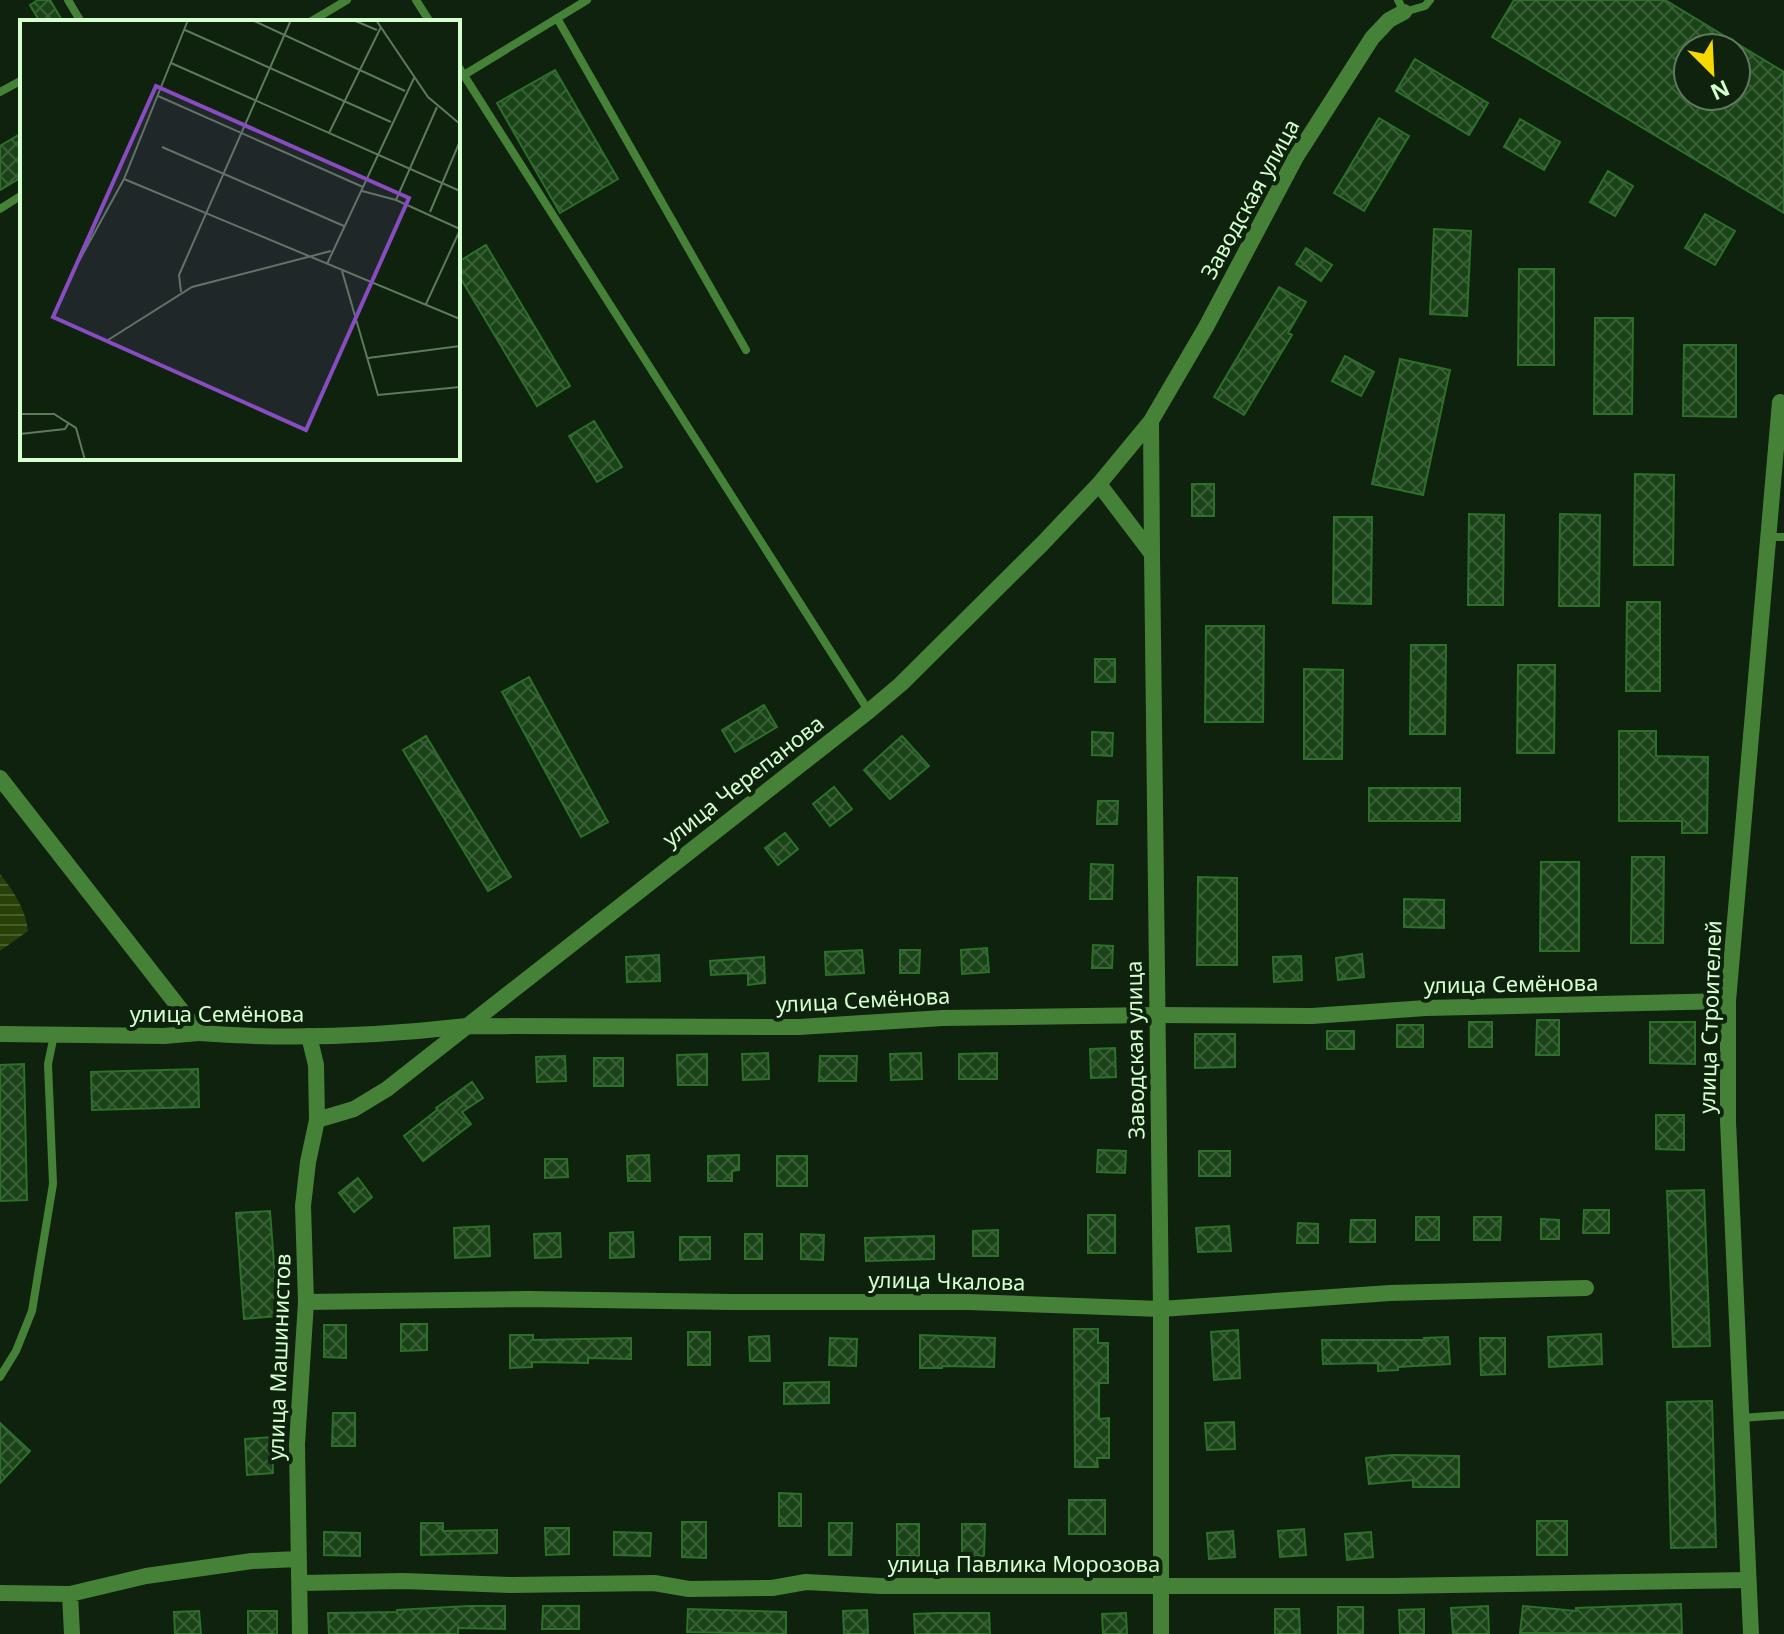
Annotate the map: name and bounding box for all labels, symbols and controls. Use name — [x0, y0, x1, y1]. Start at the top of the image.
inset map — [20, 20, 460, 460]
north arrow — [1672, 32, 1752, 112]
text: N — [1706, 74, 1735, 109]
street label: Заводская улица — [1193, 113, 1306, 284]
street label: улица Черепанова — [655, 708, 829, 853]
street label: улица Строителей — [1691, 920, 1727, 1114]
street label: Заводская улица — [1117, 960, 1151, 1140]
street label: улица Семёнова — [1423, 966, 1598, 1000]
street label: улица Семёнова — [775, 979, 951, 1019]
street label: улица Семёнова — [130, 998, 304, 1028]
street label: улица Машинистов — [259, 1253, 297, 1461]
street label: улица Чкалова — [868, 1264, 1026, 1296]
street label: улица Павлика Морозова — [888, 1548, 1160, 1578]

